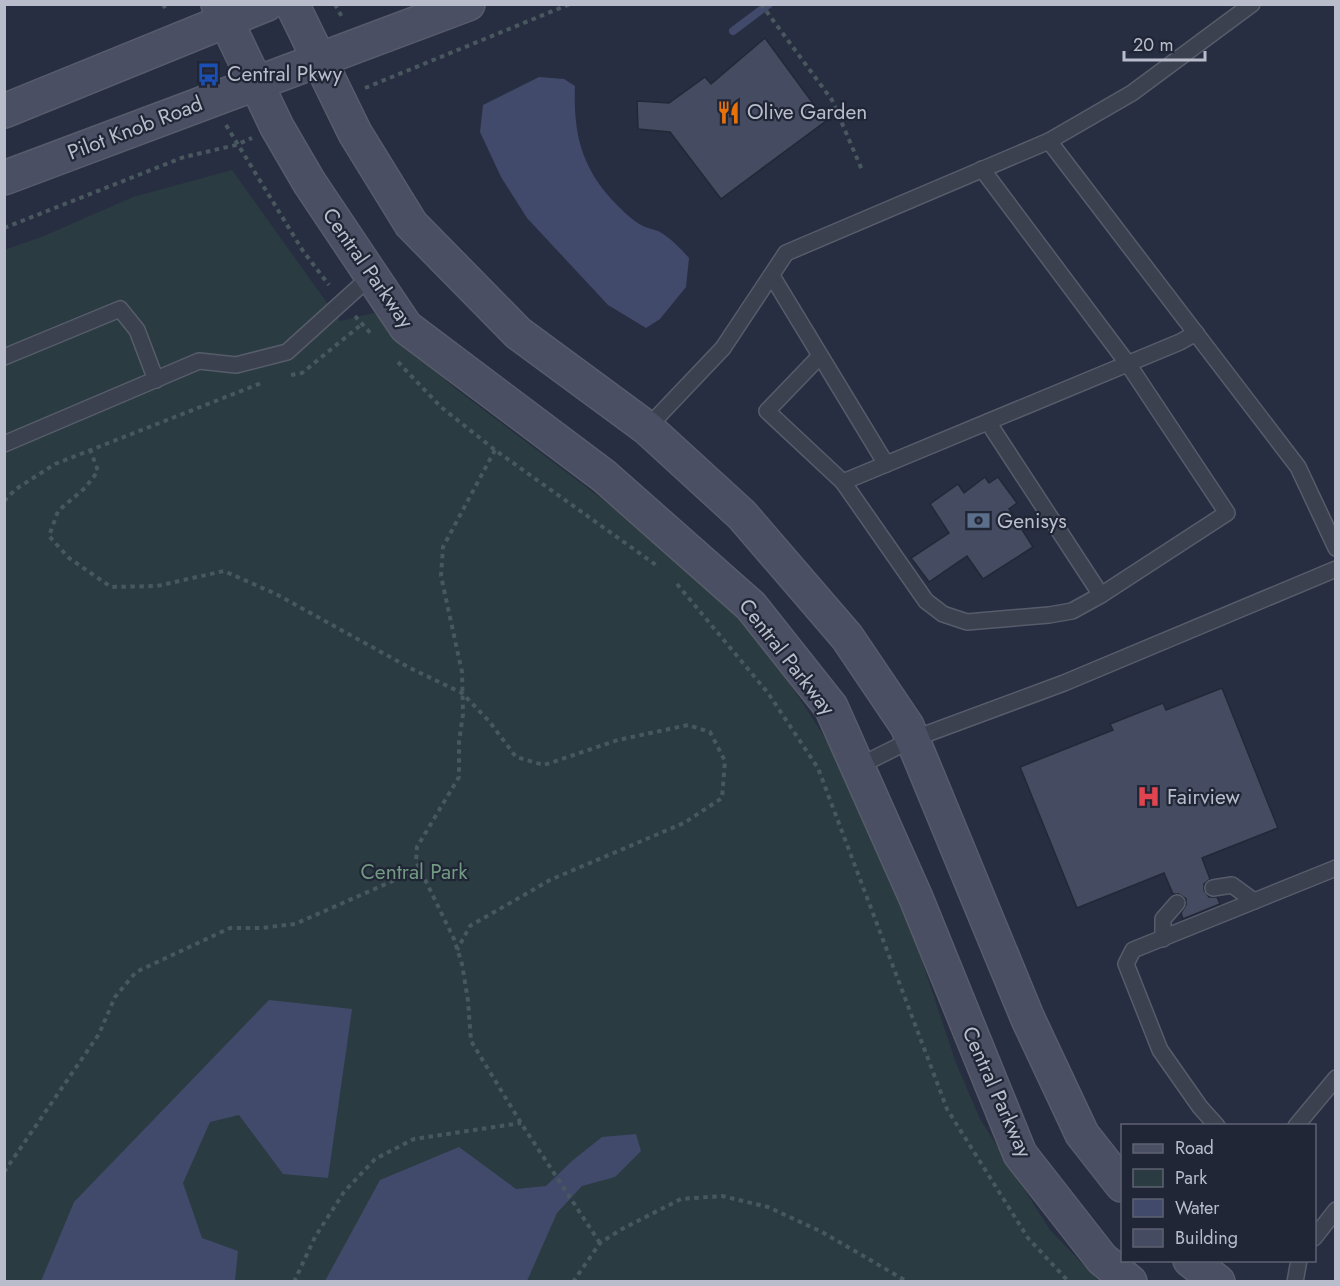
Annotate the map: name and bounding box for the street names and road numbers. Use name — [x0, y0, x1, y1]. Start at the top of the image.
street label: Pilot Knob Road — [63, 88, 207, 168]
street label: Central Parkway — [315, 202, 421, 335]
street label: Central Parkway — [732, 592, 843, 722]
street label: Central Parkway — [955, 1022, 1040, 1163]

